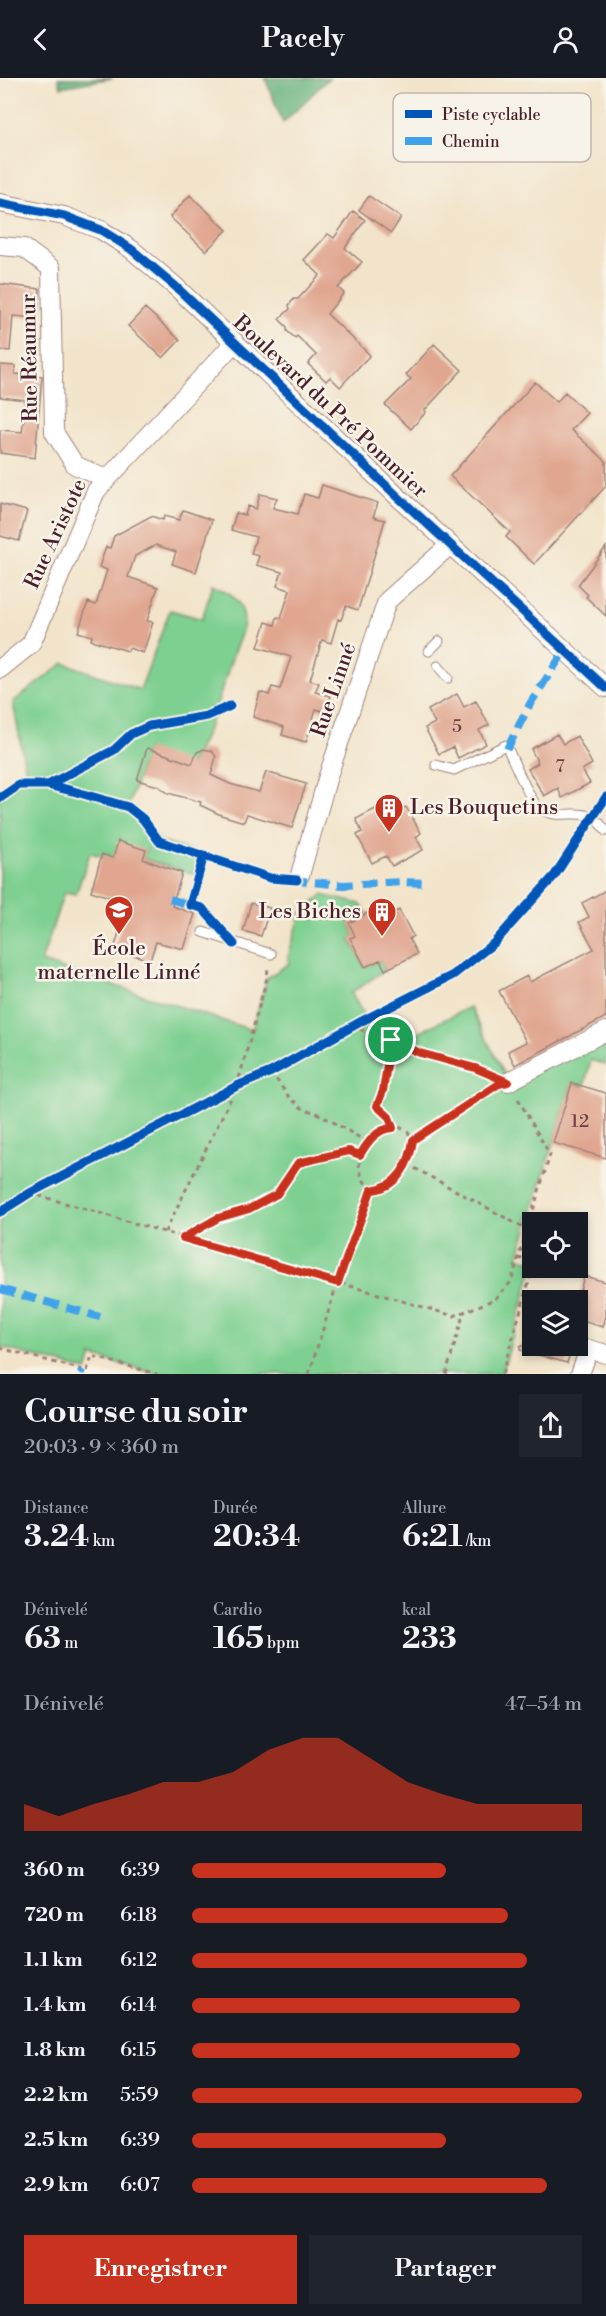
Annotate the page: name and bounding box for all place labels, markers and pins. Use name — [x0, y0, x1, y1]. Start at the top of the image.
building icon: Les Bouquetins — [373, 792, 405, 834]
place label: Les Bouquetins — [410, 795, 558, 821]
school or university icon: École maternelle Linné — [103, 894, 135, 936]
building icon: Les Biches — [366, 896, 398, 938]
place label: Les Biches — [259, 899, 361, 925]
place label: École maternelle Linné — [37, 934, 201, 986]
pin — [365, 1014, 416, 1065]

